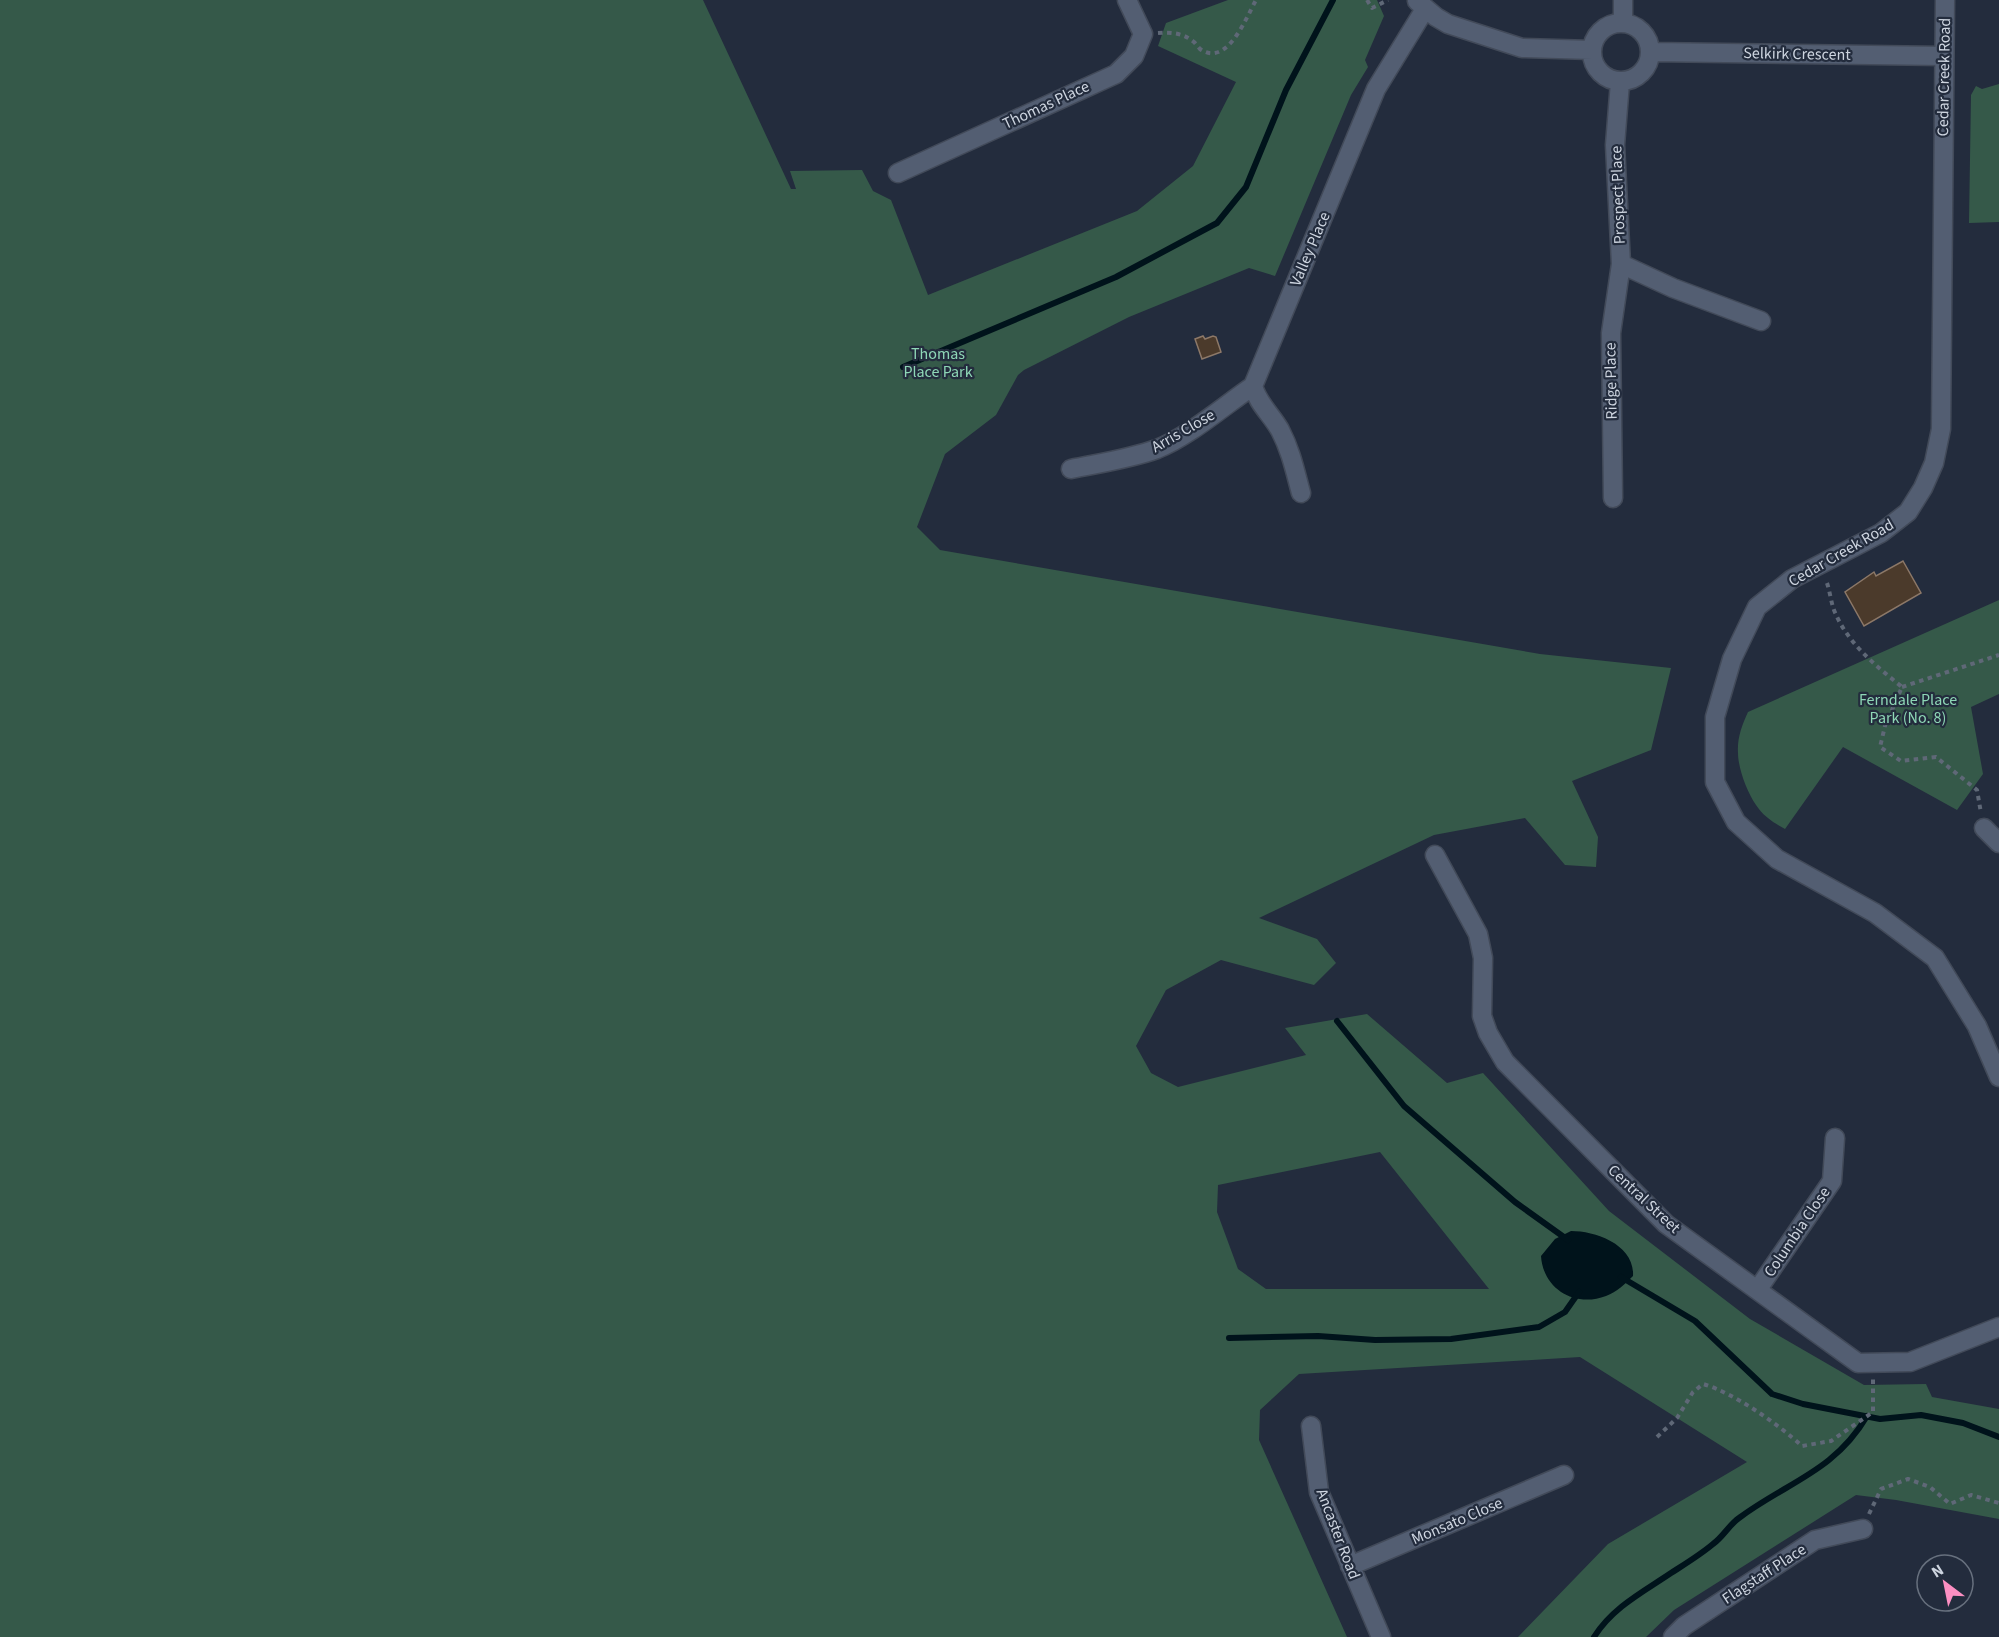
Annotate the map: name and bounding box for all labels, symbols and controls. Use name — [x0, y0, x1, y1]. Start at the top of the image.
street label: Cedar Creek Road — [1932, 17, 1956, 137]
street label: Selkirk Crescent — [1743, 42, 1851, 66]
street label: Thomas Place — [999, 75, 1093, 135]
street label: Prospect Place — [1605, 145, 1631, 245]
street label: Valley Place — [1284, 208, 1336, 290]
street label: Ridge Place — [1599, 342, 1623, 420]
park label: Thomas Place Park — [903, 343, 973, 383]
street label: Arris Close — [1147, 404, 1219, 458]
street label: Cedar Creek Road — [1784, 514, 1898, 592]
park label: Ferndale Place Park (No. 8) — [1859, 689, 1957, 729]
street label: Central Street — [1603, 1160, 1686, 1239]
street label: Columbia Close — [1759, 1183, 1835, 1281]
street label: Ancaster Road — [1311, 1486, 1365, 1582]
street label: Monsato Close — [1408, 1492, 1506, 1550]
street label: Flagstaff Place — [1718, 1539, 1810, 1609]
north arrow — [1915, 1553, 1975, 1613]
text: N — [1927, 1559, 1948, 1583]

